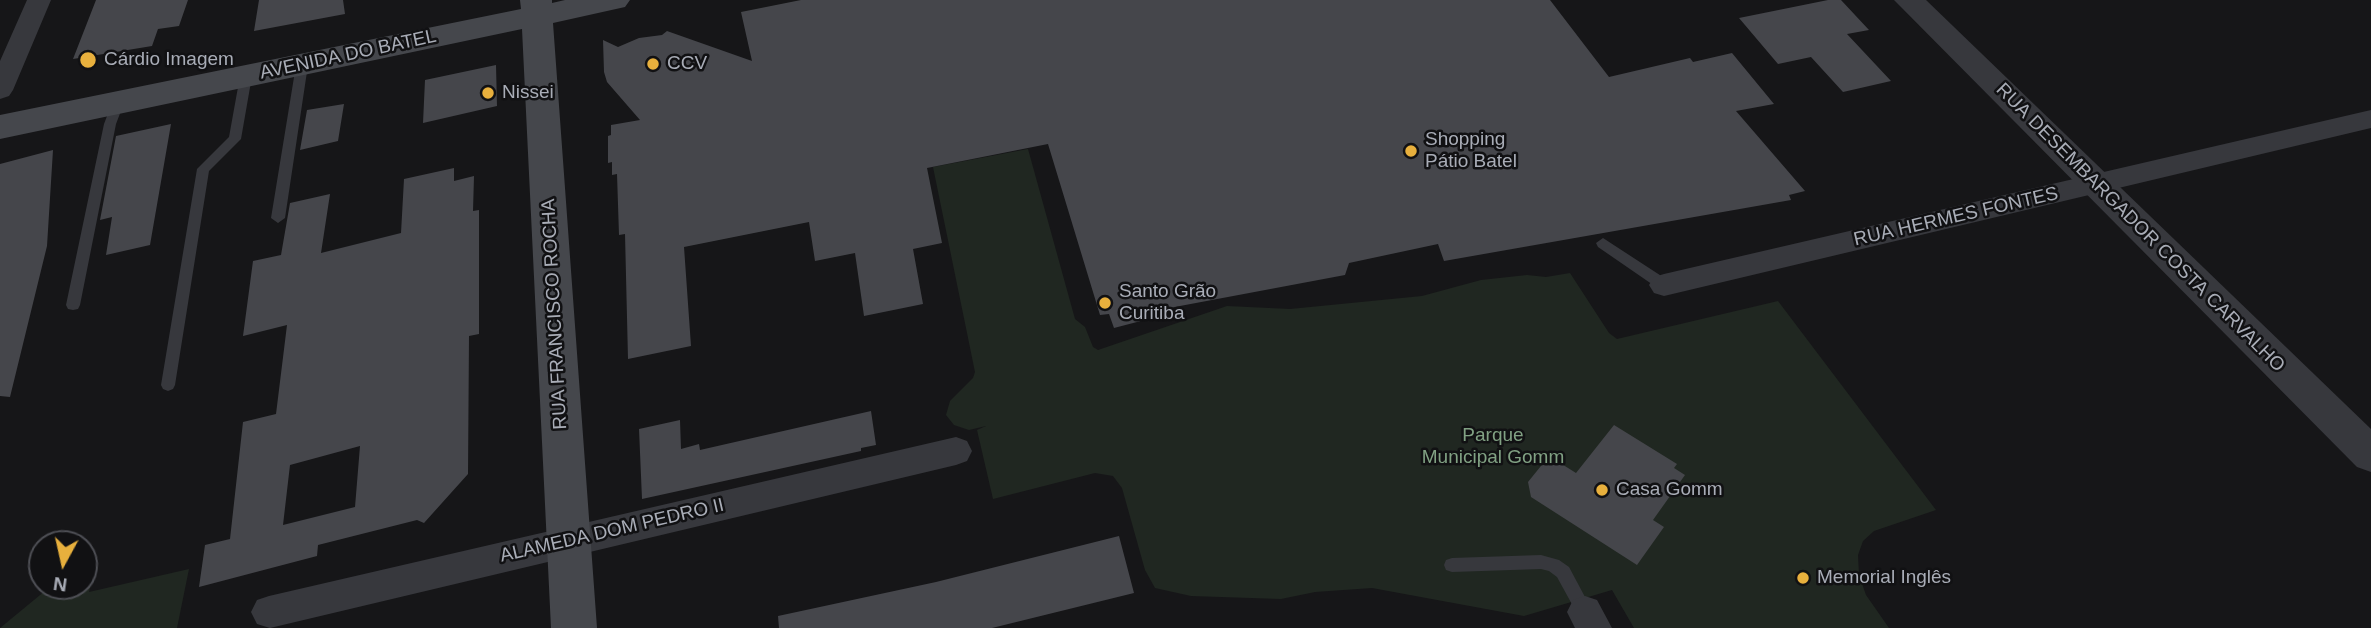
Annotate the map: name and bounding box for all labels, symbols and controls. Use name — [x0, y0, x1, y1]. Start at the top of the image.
street label: AVENIDA DO BATEL — [258, 25, 438, 85]
place label: Cárdio Imagem — [104, 49, 234, 71]
marker: Cárdio Imagem — [78, 50, 98, 70]
place label: CCV — [667, 53, 707, 75]
marker: CCV — [645, 56, 661, 72]
street label: RUA DESEMBARGADOR COSTA CARVALHO — [1991, 79, 2289, 377]
place label: Nissei — [502, 82, 554, 104]
marker: Nissei — [480, 85, 496, 101]
place label: Shopping Pátio Batel — [1425, 129, 1517, 173]
marker: Shopping Pátio Batel — [1403, 143, 1419, 159]
street label: RUA HERMES FONTES — [1852, 182, 2060, 252]
street label: RUA FRANCISCO ROCHA — [538, 198, 572, 430]
place label: Santo Grão Curitiba — [1119, 281, 1216, 325]
marker: Santo Grão Curitiba — [1097, 295, 1113, 311]
park label: Parque Municipal Gomm — [1422, 425, 1564, 469]
place label: Casa Gomm — [1616, 479, 1723, 501]
marker: Casa Gomm — [1594, 482, 1610, 498]
street label: ALAMEDA DOM PEDRO II — [498, 494, 726, 568]
north arrow — [28, 530, 98, 600]
place label: Memorial Inglês — [1817, 567, 1951, 589]
marker: Memorial Inglês — [1795, 570, 1811, 586]
text: N — [52, 573, 69, 596]

